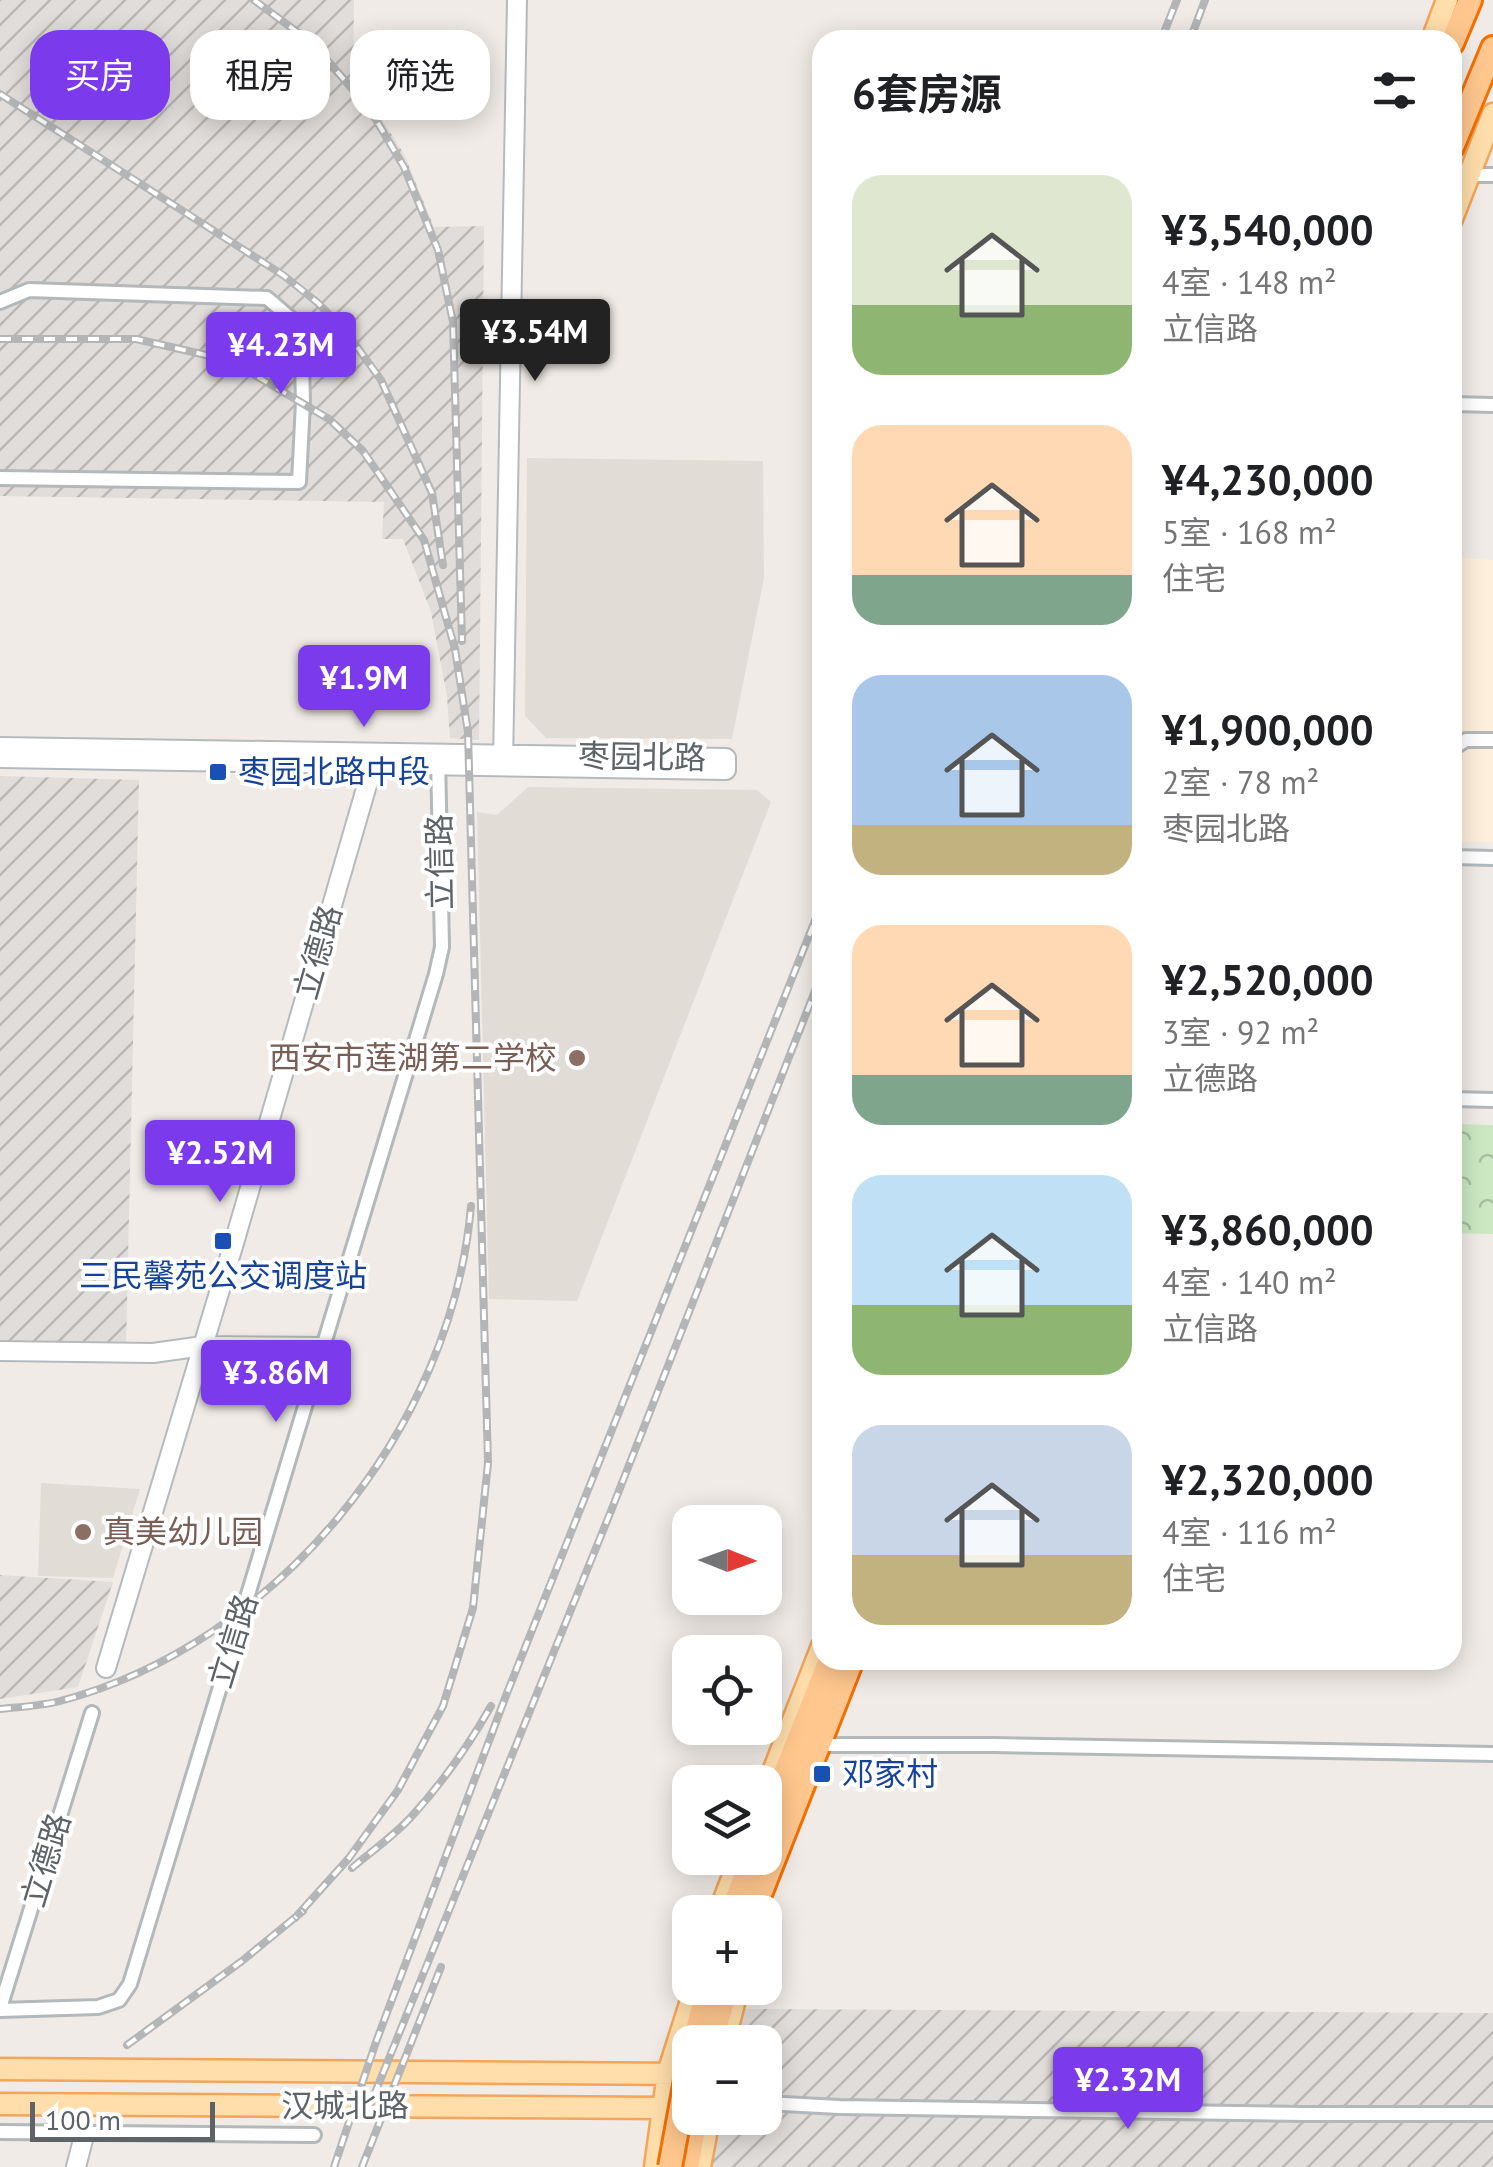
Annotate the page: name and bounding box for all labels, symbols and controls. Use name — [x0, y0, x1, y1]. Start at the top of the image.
chip: 买房 — [30, 30, 170, 120]
chip: 租房 — [190, 30, 330, 120]
chip: 筛选 — [350, 30, 490, 120]
icon: filters — [1367, 63, 1422, 118]
text: 6套房源 — [852, 66, 1002, 121]
text: ¥3,540,000 — [1162, 202, 1374, 257]
icon: home — [932, 215, 1052, 335]
text: 4室 · 148 m² — [1162, 261, 1337, 303]
pin: ¥3.54M — [454, 299, 616, 384]
text: 立信路 — [1162, 307, 1258, 349]
text: ¥3.54M — [482, 310, 588, 352]
pin: ¥4.23M — [200, 312, 362, 397]
text: ¥4.23M — [228, 323, 334, 365]
text: ¥4,230,000 — [1162, 452, 1374, 507]
icon: home — [932, 465, 1052, 585]
text: 5室 · 168 m² — [1162, 511, 1337, 553]
text: 住宅 — [1162, 557, 1226, 599]
pin: ¥1.9M — [294, 645, 434, 730]
text: ¥1.9M — [320, 656, 408, 698]
text: ¥1,900,000 — [1162, 702, 1374, 757]
icon: home — [932, 715, 1052, 835]
street label: 枣园北路 — [578, 734, 706, 778]
place label: 枣园北路中段 — [238, 750, 430, 792]
marker: 枣园北路中段 — [207, 761, 229, 783]
text: 2室 · 78 m² — [1162, 761, 1319, 803]
text: 枣园北路 — [1162, 807, 1290, 849]
street label: 立信路 — [417, 814, 461, 910]
street label: 立德路 — [284, 900, 350, 1004]
text: ¥2,520,000 — [1162, 952, 1374, 1007]
icon: home — [932, 965, 1052, 1085]
text: 3室 · 92 m² — [1162, 1011, 1319, 1053]
place label: 西安市莲湖第二学校 — [269, 1036, 557, 1078]
marker: 西安市莲湖第二学校 — [566, 1047, 588, 1069]
text: 立德路 — [1162, 1057, 1258, 1099]
pin: ¥2.52M — [139, 1120, 301, 1205]
text: ¥2.52M — [167, 1131, 273, 1173]
text: ¥3,860,000 — [1162, 1202, 1374, 1257]
icon: home — [932, 1215, 1052, 1335]
marker: 三民馨苑公交调度站 — [212, 1230, 234, 1252]
place label: 三民馨苑公交调度站 — [79, 1254, 367, 1296]
text: 4室 · 140 m² — [1162, 1261, 1337, 1303]
text: 立信路 — [1162, 1307, 1258, 1349]
pin: ¥3.86M — [195, 1340, 357, 1425]
text: ¥3.86M — [223, 1351, 329, 1393]
text: ¥2,320,000 — [1162, 1452, 1374, 1507]
icon: home — [932, 1465, 1052, 1585]
north arrow — [672, 1505, 782, 1615]
map controls — [672, 1505, 782, 2135]
place label: 真美幼儿园 — [103, 1510, 263, 1552]
text: 4室 · 116 m² — [1162, 1511, 1337, 1553]
marker: 真美幼儿园 — [72, 1521, 94, 1543]
text: 住宅 — [1162, 1557, 1226, 1599]
street label: 立信路 — [198, 1589, 266, 1693]
button: locate — [672, 1635, 782, 1745]
place label: 邓家村 — [842, 1752, 938, 1794]
marker: 邓家村 — [811, 1763, 833, 1785]
button: layers — [672, 1765, 782, 1875]
street label: 立德路 — [11, 1808, 79, 1912]
button: + — [672, 1895, 782, 2005]
button: − — [672, 2025, 782, 2135]
pin: ¥2.32M — [1047, 2047, 1209, 2132]
text: ¥2.32M — [1075, 2058, 1181, 2100]
street label: 汉城北路 — [281, 2084, 409, 2126]
scale bar — [30, 2097, 215, 2142]
text: 100 m — [45, 2101, 121, 2138]

